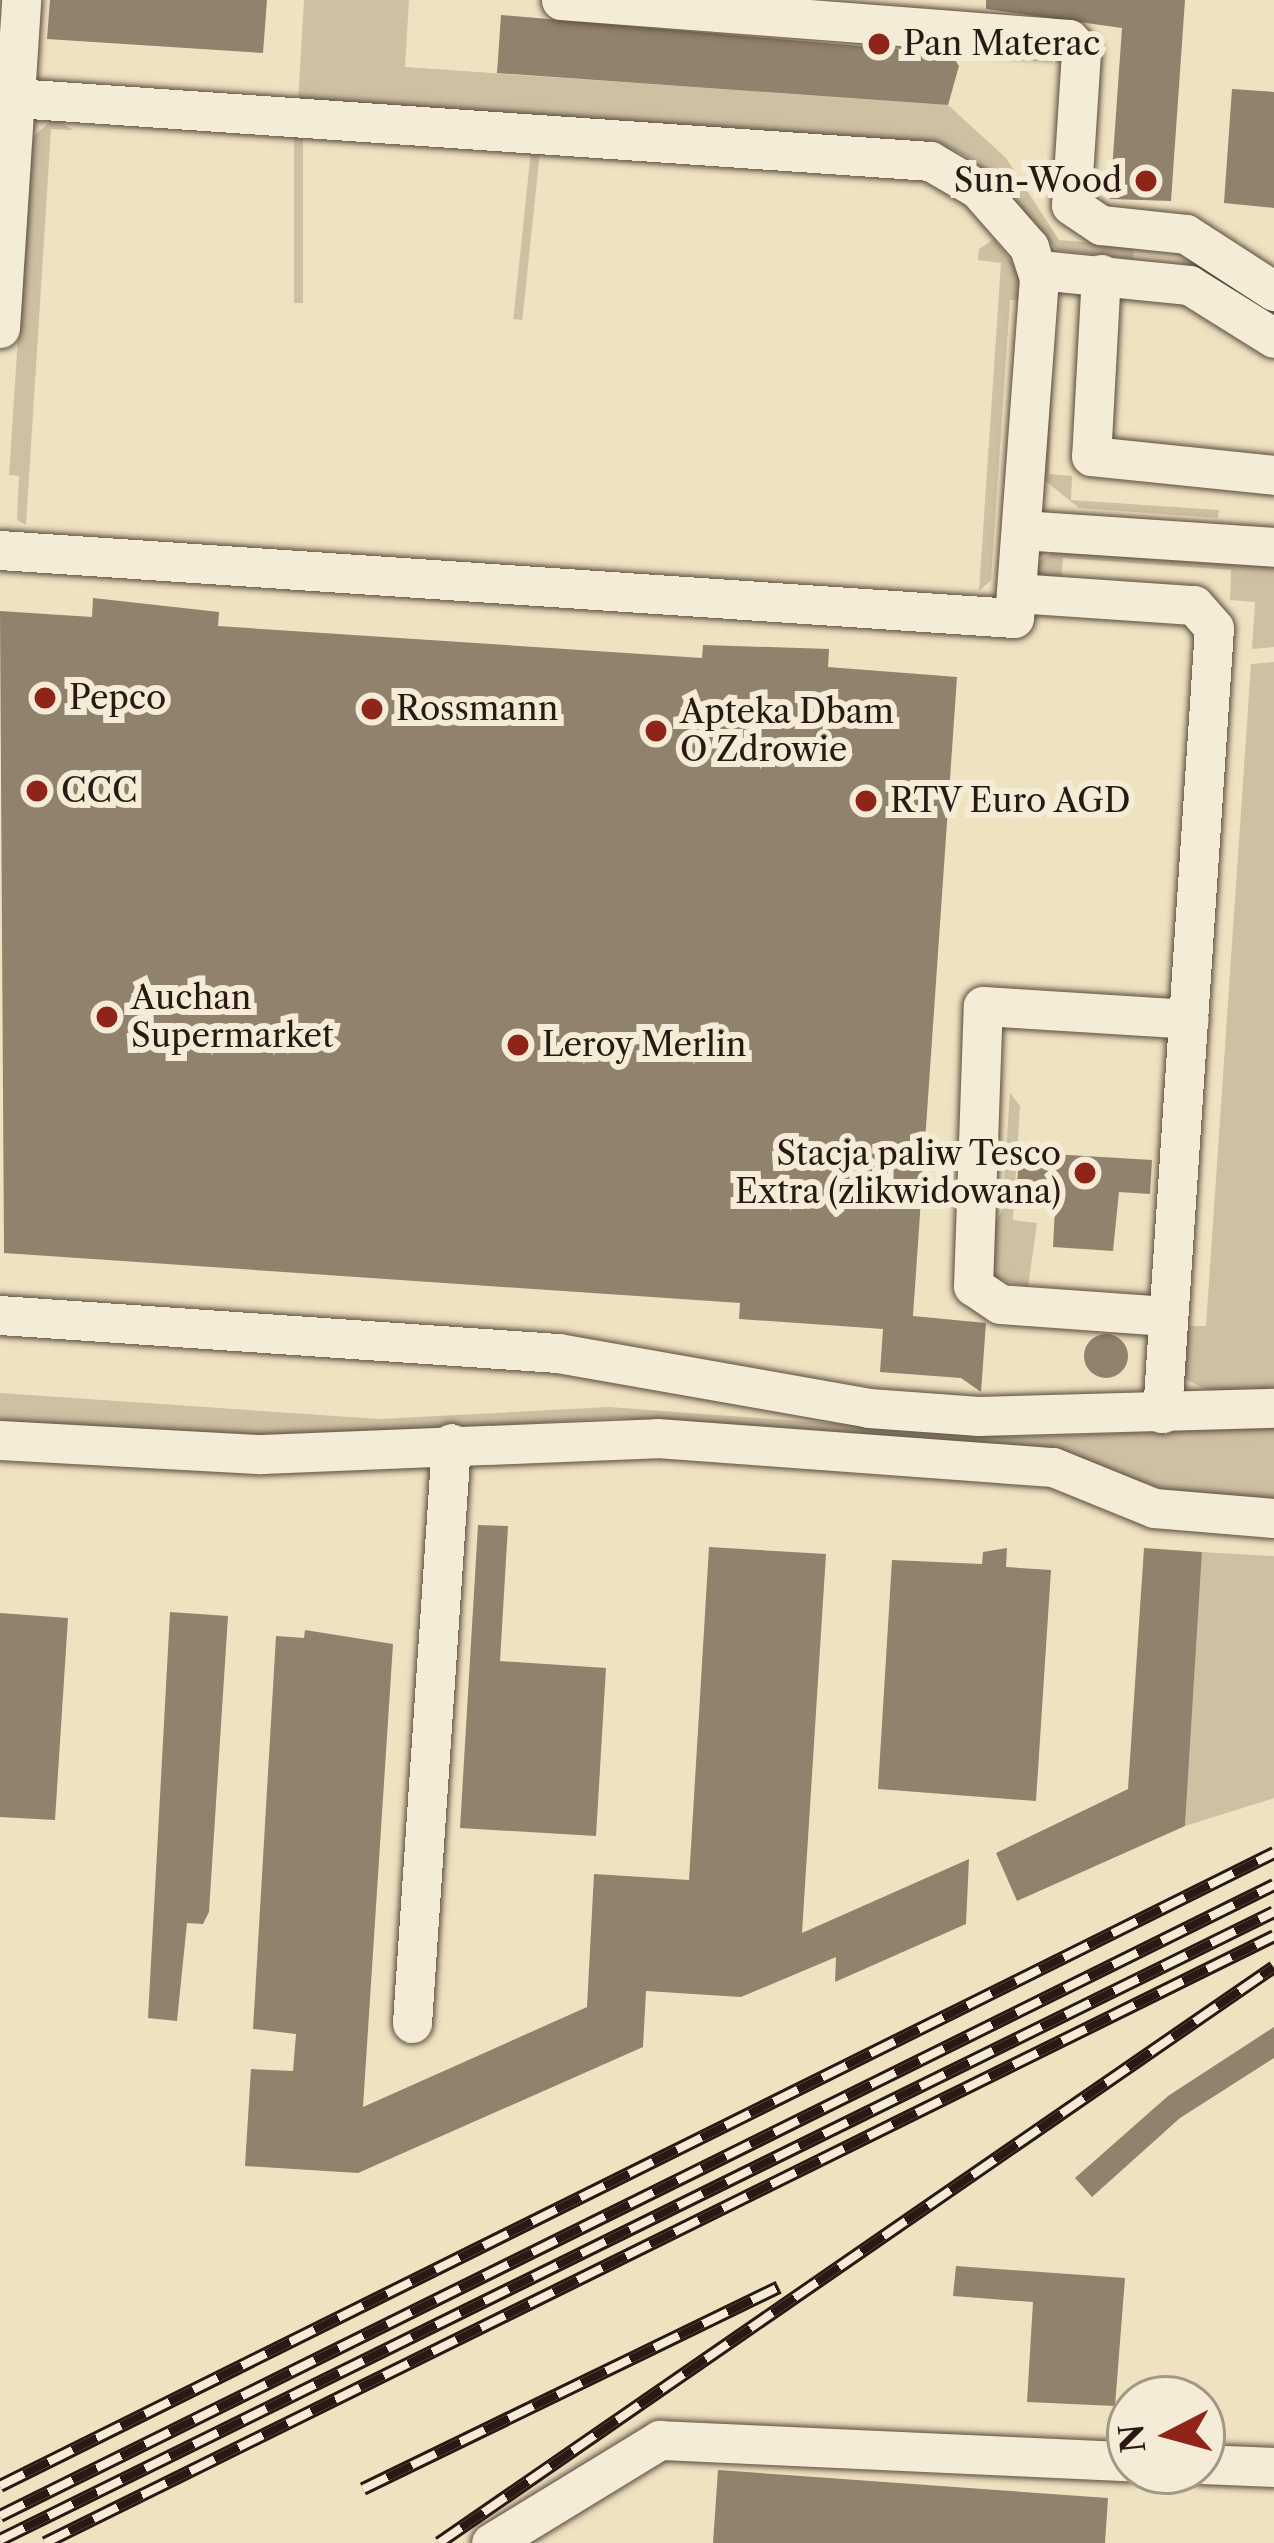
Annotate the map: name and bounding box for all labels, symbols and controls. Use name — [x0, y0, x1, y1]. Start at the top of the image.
place label: Pan Materac — [903, 24, 1100, 64]
marker: Pan Materac — [866, 31, 892, 57]
place label: Sun-Wood — [954, 161, 1122, 201]
marker: Sun-Wood — [1133, 168, 1159, 194]
place label: Pepco — [69, 678, 166, 718]
marker: Pepco — [32, 685, 58, 711]
place label: Rossmann — [396, 689, 558, 729]
place label: Apteka Dbam O Zdrowie — [680, 692, 894, 770]
marker: Rossmann — [359, 696, 385, 722]
marker: Apteka Dbam O Zdrowie — [643, 718, 669, 744]
place label: CCC — [61, 771, 137, 811]
marker: CCC — [24, 778, 50, 804]
place label: RTV Euro AGD — [890, 781, 1133, 821]
marker: RTV Euro AGD — [853, 788, 879, 814]
place label: Auchan Supermarket — [131, 978, 334, 1056]
marker: Auchan Supermarket — [94, 1004, 120, 1030]
place label: Leroy Merlin — [542, 1025, 747, 1065]
marker: Leroy Merlin — [505, 1032, 531, 1058]
place label: Stacja paliw Tesco Extra (zlikwidowana) — [735, 1134, 1061, 1212]
marker: Stacja paliw Tesco Extra (zlikwidowana) — [1072, 1160, 1098, 1186]
north arrow — [1106, 2375, 1226, 2495]
text: N — [1111, 2422, 1155, 2455]

